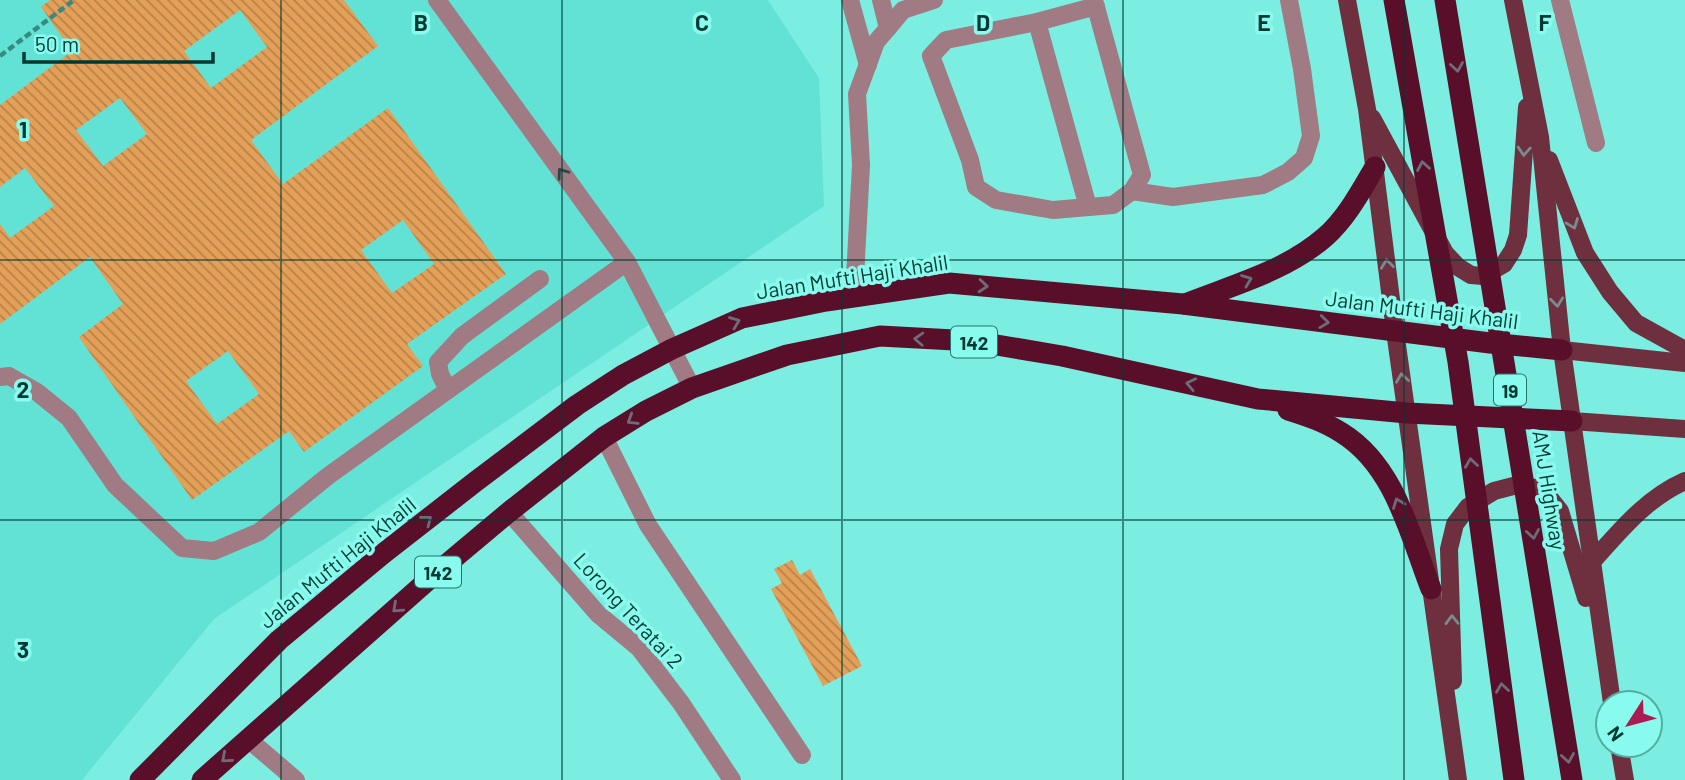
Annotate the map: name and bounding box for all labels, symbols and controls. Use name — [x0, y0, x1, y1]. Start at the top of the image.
text: B — [414, 8, 428, 36]
text: C — [695, 8, 709, 36]
text: D — [976, 8, 990, 36]
text: E — [1257, 8, 1271, 36]
text: F — [1539, 8, 1552, 36]
scale bar — [24, 21, 214, 65]
text: 50 m — [35, 31, 79, 56]
one-way arrow — [1449, 61, 1464, 73]
text: 1 — [19, 115, 27, 143]
one-way arrow — [1517, 146, 1532, 157]
one-way arrow — [1416, 160, 1431, 172]
one-way arrow — [558, 168, 570, 181]
one-way arrow — [1565, 217, 1579, 229]
street label: Jalan Mufti Haji Khalil — [754, 248, 950, 304]
one-way arrow — [1379, 258, 1394, 269]
one-way arrow — [1240, 274, 1252, 288]
one-way arrow — [978, 278, 989, 293]
street label: Jalan Mufti Haji Khalil — [1324, 285, 1520, 333]
one-way arrow — [1549, 297, 1564, 308]
one-way arrow — [1318, 315, 1330, 330]
one-way arrow — [728, 316, 740, 330]
road number: 142 — [951, 326, 997, 358]
one-way arrow — [913, 331, 924, 346]
one-way arrow — [1394, 372, 1409, 384]
road number: 19 — [1494, 374, 1526, 406]
text: 2 — [17, 375, 29, 403]
one-way arrow — [1185, 378, 1197, 393]
one-way arrow — [626, 412, 639, 425]
street label: AMJ Highway — [1528, 428, 1572, 552]
one-way arrow — [1464, 457, 1479, 468]
street label: Jalan Mufti Haji Khalil — [254, 491, 420, 633]
one-way arrow — [1392, 497, 1406, 509]
one-way arrow — [419, 515, 432, 528]
one-way arrow — [1525, 528, 1540, 540]
street label: Lorong Teratai 2 — [569, 547, 689, 673]
road number: 142 — [415, 556, 461, 587]
one-way arrow — [392, 600, 405, 612]
one-way arrow — [1444, 614, 1460, 624]
text: 3 — [17, 635, 29, 663]
one-way arrow — [1495, 682, 1510, 694]
north arrow — [1594, 689, 1664, 759]
text: N — [1602, 722, 1628, 746]
one-way arrow — [221, 750, 234, 762]
one-way arrow — [1561, 752, 1576, 764]

